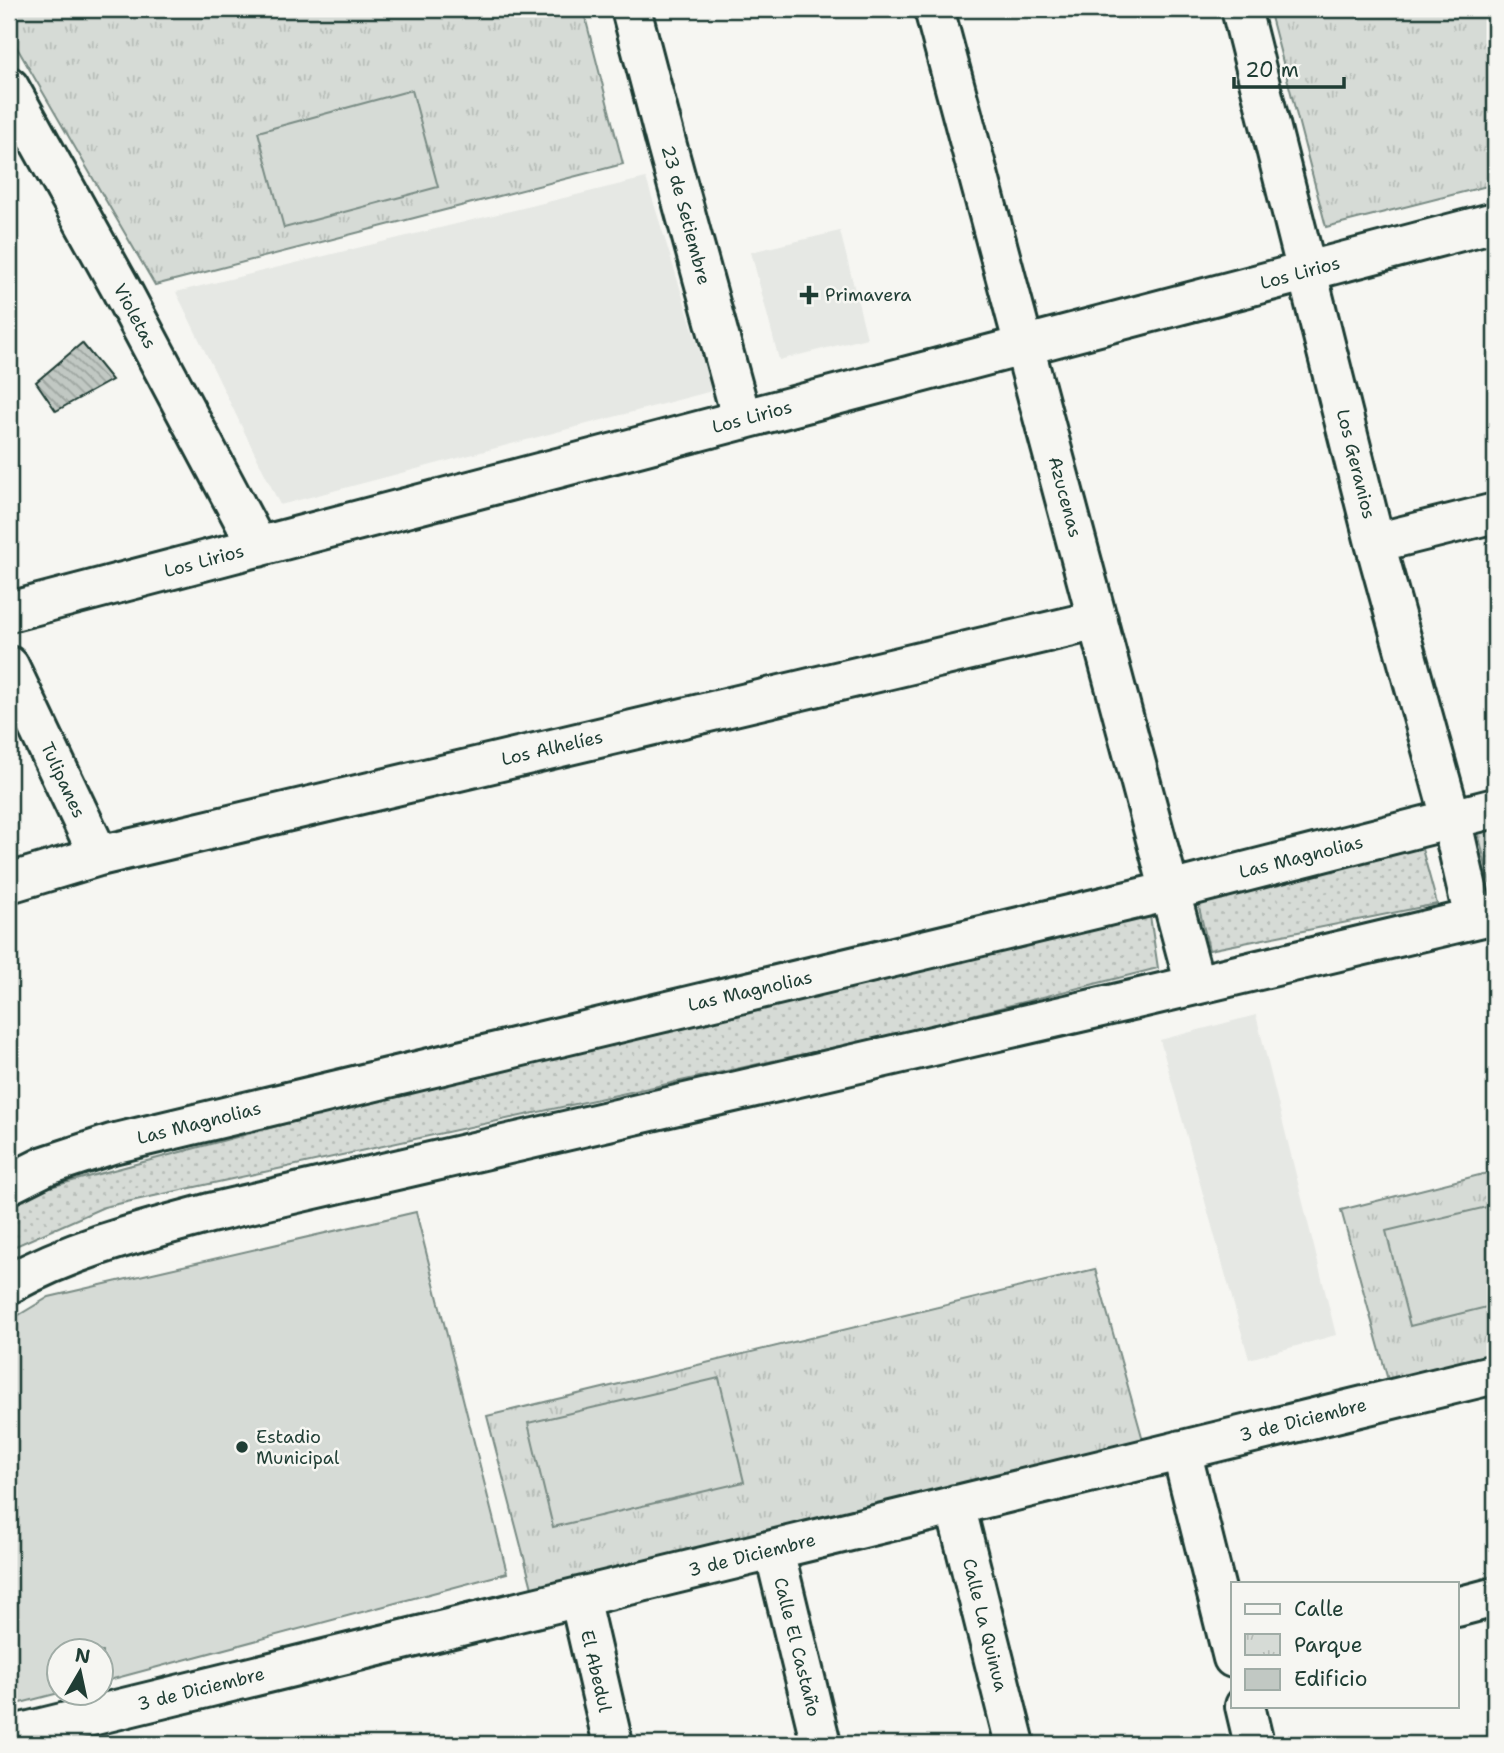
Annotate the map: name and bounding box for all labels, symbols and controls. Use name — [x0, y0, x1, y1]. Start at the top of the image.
scale bar — [1234, 46, 1345, 90]
text: 20 m — [1245, 56, 1299, 84]
street label: 23 de Setiembre — [656, 143, 716, 287]
street label: Los Lirios — [1257, 251, 1343, 295]
street label: Violetas — [108, 279, 162, 353]
place label: Primavera — [825, 283, 912, 307]
marker: Primavera — [799, 285, 819, 305]
street label: Los Lirios — [709, 395, 795, 439]
street label: Los Geranios — [1331, 407, 1381, 521]
street label: Azucenas — [1043, 454, 1087, 540]
street label: Los Lirios — [161, 539, 247, 583]
street label: Los Alhelíes — [499, 725, 605, 771]
street label: Tulipanes — [35, 738, 91, 822]
street label: Las Magnolias — [1236, 830, 1366, 884]
street label: Las Magnolias — [685, 965, 815, 1017]
street label: Las Magnolias — [134, 1096, 264, 1150]
street label: 3 de Diciembre — [1237, 1393, 1369, 1447]
place label: Estadio Municipal — [256, 1425, 340, 1470]
marker: Estadio Municipal — [234, 1439, 250, 1455]
street label: 3 de Diciembre — [686, 1528, 818, 1582]
street label: Calle La Quinua — [957, 1556, 1013, 1694]
street label: Calle El Castaño — [768, 1575, 826, 1719]
legend — [1231, 1582, 1458, 1708]
text: Calle — [1294, 1595, 1344, 1623]
street label: El Abedul — [575, 1628, 617, 1715]
text: Parque — [1294, 1631, 1363, 1659]
north arrow — [46, 1638, 116, 1708]
text: N — [73, 1642, 92, 1669]
street label: 3 de Diciembre — [135, 1662, 267, 1716]
text: Edificio — [1294, 1665, 1367, 1693]

